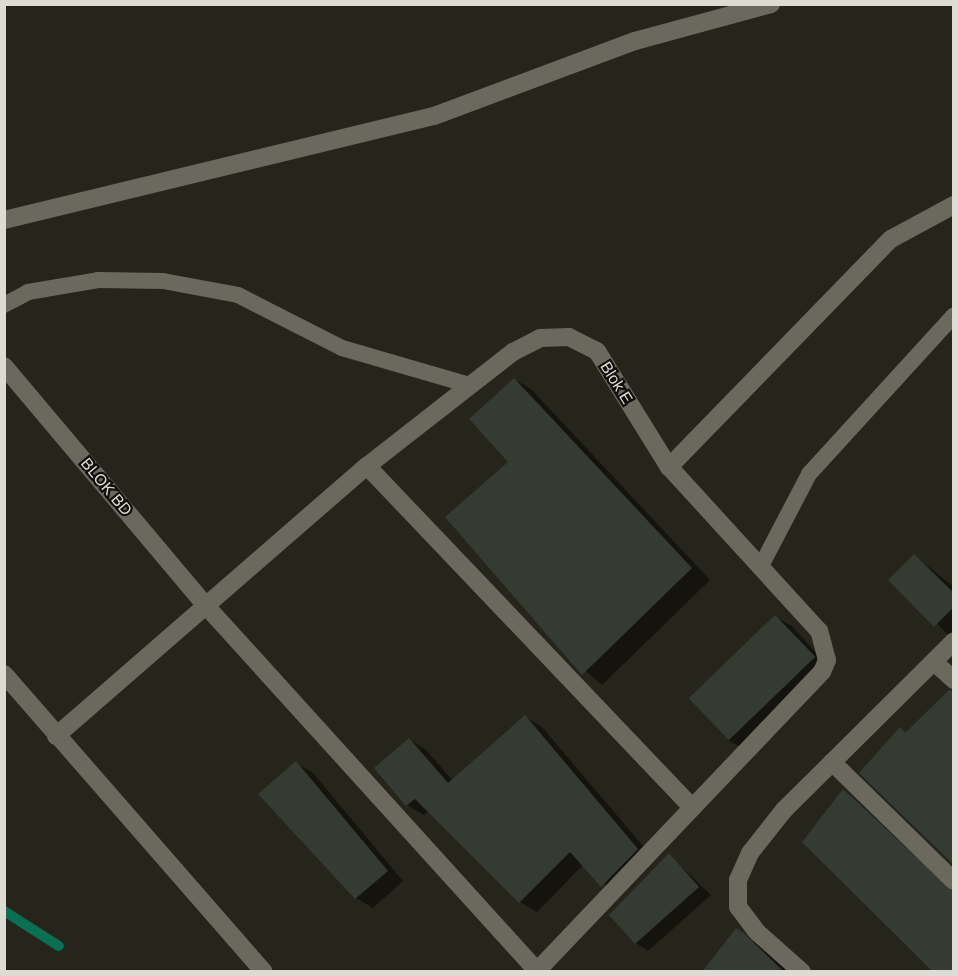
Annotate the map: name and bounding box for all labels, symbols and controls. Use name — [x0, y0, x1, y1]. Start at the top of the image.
street label: Blok E — [596, 358, 636, 408]
street label: BLOK BD — [76, 454, 136, 520]

